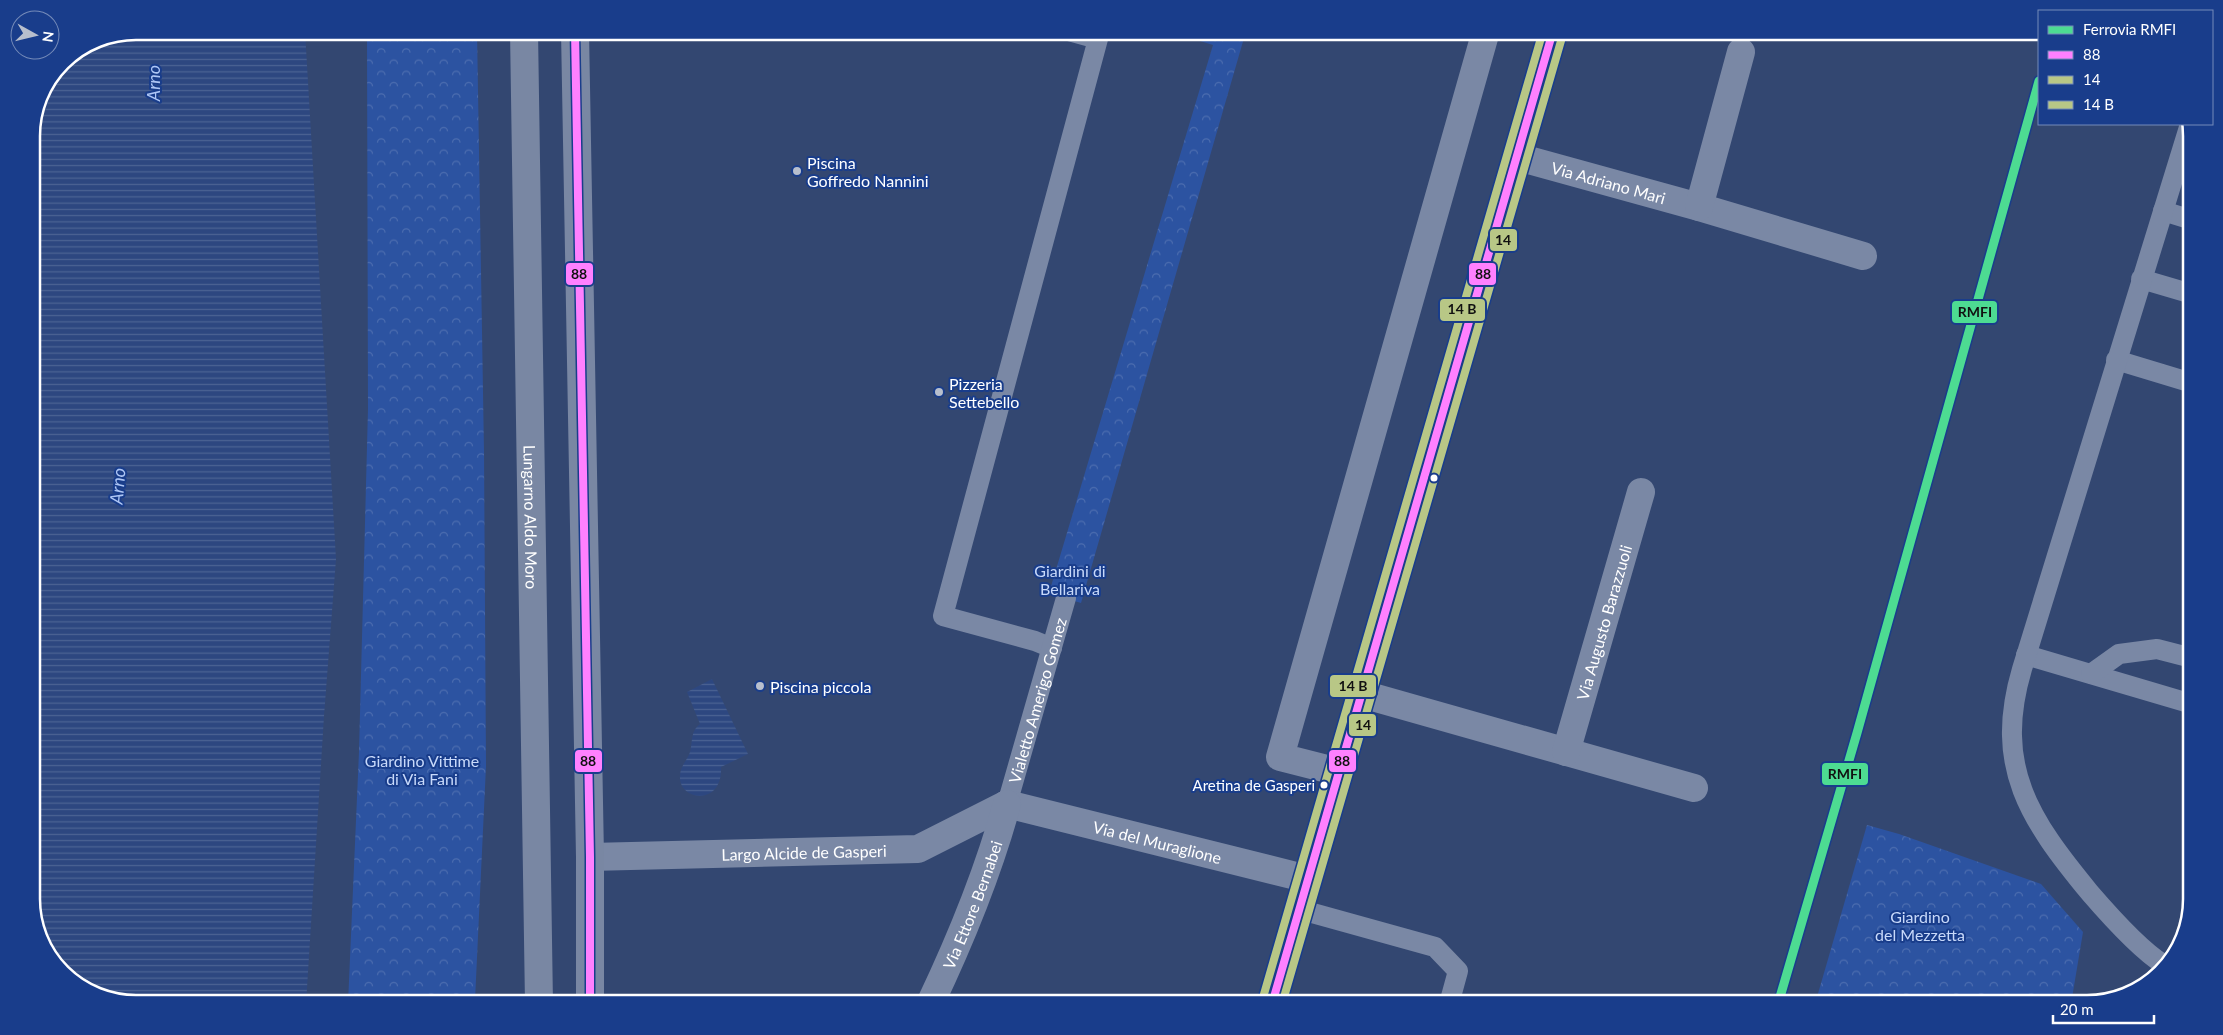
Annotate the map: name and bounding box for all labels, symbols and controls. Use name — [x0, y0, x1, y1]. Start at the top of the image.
north arrow — [10, 10, 60, 60]
legend — [2038, 10, 2213, 125]
text: Ferrovia RMFI — [2083, 20, 2176, 38]
text: N — [39, 30, 58, 43]
text: 88 — [2083, 45, 2100, 63]
water label: Arno — [142, 65, 164, 102]
text: 14 — [2083, 70, 2101, 88]
text: 14 B — [2083, 95, 2114, 113]
place label: Piscina Goffredo Nannini — [807, 153, 929, 190]
street label: Via Adriano Mari — [1549, 157, 1668, 207]
marker: Piscina Goffredo Nannini — [791, 165, 803, 177]
line badge: 14 — [1489, 228, 1518, 252]
text: 14 — [1495, 231, 1511, 248]
line badge: 88 — [565, 262, 594, 286]
line badge: 88 — [1468, 262, 1497, 286]
text: 88 — [571, 265, 587, 282]
text: 88 — [1475, 265, 1491, 282]
line badge: 14 B — [1439, 298, 1486, 322]
text: 14 B — [1448, 300, 1476, 317]
line badge: RMFI — [1951, 300, 1998, 324]
text: RMFI — [1958, 303, 1992, 320]
place label: Pizzeria Settebello — [949, 374, 1019, 411]
marker: Pizzeria Settebello — [933, 386, 945, 398]
street label: Lungarno Aldo Moro — [521, 445, 542, 589]
water label: Arno — [104, 467, 130, 506]
unlabelled marker — [1429, 473, 1439, 483]
street label: Via Augusto Barazzuoli — [1572, 542, 1635, 702]
park label: Giardini di Bellariva — [1034, 561, 1106, 598]
street label: Vialetto Amerigo Gomez — [1004, 615, 1069, 785]
line badge: 14 B — [1329, 674, 1377, 698]
place label: Piscina piccola — [770, 677, 871, 696]
text: 14 B — [1339, 677, 1367, 694]
marker: Piscina piccola — [754, 680, 766, 692]
line badge: 14 — [1348, 713, 1377, 737]
text: 14 — [1355, 716, 1371, 733]
line badge: 88 — [574, 749, 603, 773]
line badge: 88 — [1328, 749, 1357, 773]
park label: Giardino Vittime di Via Fani — [365, 751, 479, 788]
text: 88 — [580, 752, 596, 769]
text: 88 — [1334, 752, 1350, 769]
line badge: RMFI — [1821, 762, 1869, 786]
text: RMFI — [1828, 765, 1862, 782]
place label: Aretina de Gasperi — [1193, 776, 1315, 794]
marker: Aretina de Gasperi — [1319, 780, 1329, 790]
street label: Via del Muraglione — [1091, 816, 1224, 867]
street label: Via Ettore Bernabei — [938, 838, 1005, 972]
street label: Largo Alcide de Gasperi — [721, 840, 887, 863]
park label: Giardino del Mezzetta — [1875, 907, 1965, 944]
scale bar — [2053, 992, 2154, 1024]
text: 20 m — [2060, 1000, 2094, 1018]

